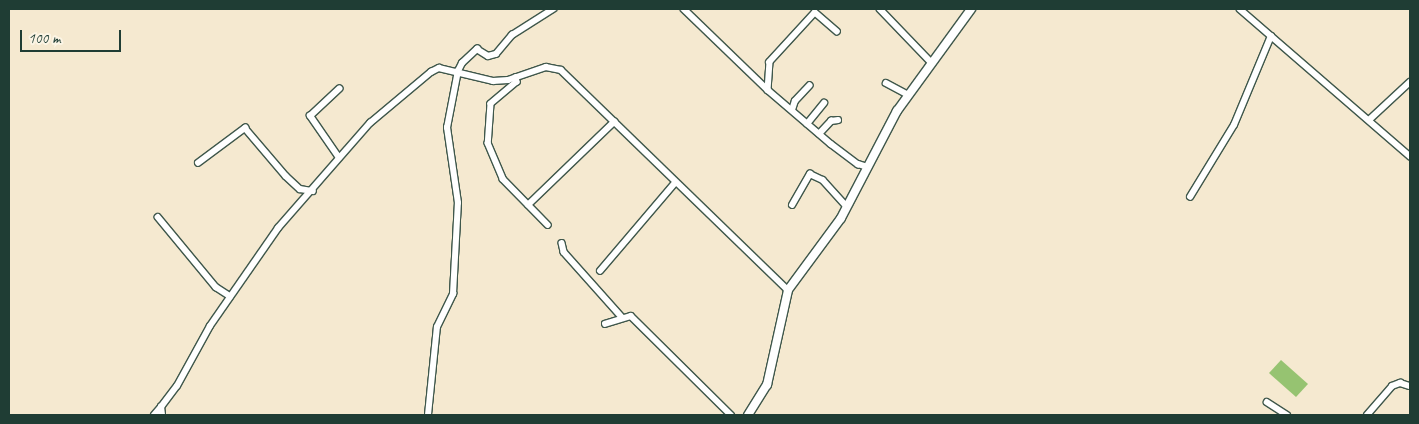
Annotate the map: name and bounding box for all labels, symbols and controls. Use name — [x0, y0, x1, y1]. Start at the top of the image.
scale bar — [22, 20, 124, 52]
text: 100 m — [28, 29, 60, 48]

